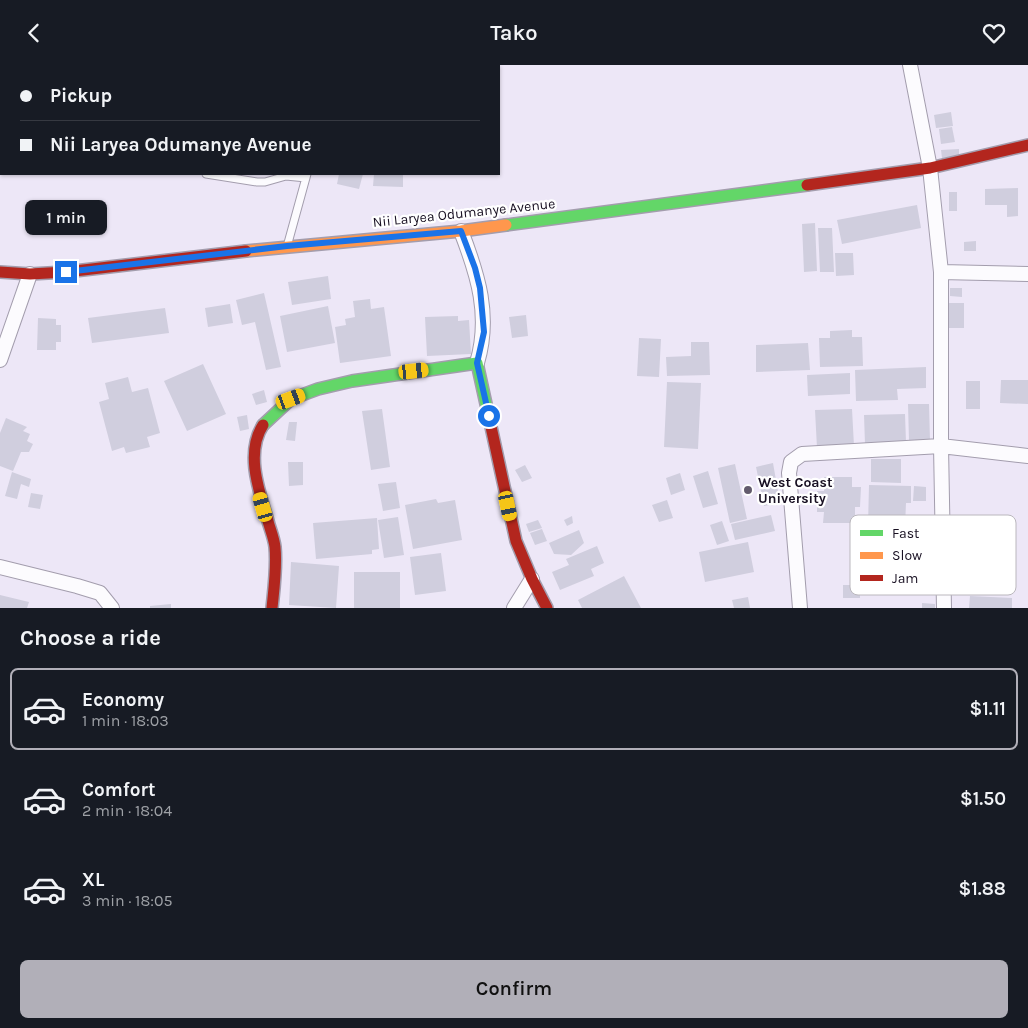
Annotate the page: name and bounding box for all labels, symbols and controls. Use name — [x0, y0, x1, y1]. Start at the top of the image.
icon: back — [20, 19, 48, 47]
icon: heart — [980, 19, 1008, 47]
text: Tako — [490, 20, 538, 46]
text: Pickup — [50, 85, 112, 107]
text: Nii Laryea Odumanye Avenue — [50, 134, 312, 156]
street label: Nii Laryea Odumanye Avenue — [372, 195, 556, 231]
callout: 1 min — [25, 199, 107, 235]
text: 1 min — [46, 208, 86, 227]
route end — [55, 261, 77, 283]
car — [398, 362, 429, 380]
car — [274, 387, 307, 411]
route start — [478, 405, 500, 427]
place label: West Coast University — [758, 474, 833, 507]
marker: West Coast University — [742, 484, 754, 496]
car — [497, 490, 518, 522]
car — [251, 491, 274, 523]
legend — [850, 515, 1016, 595]
text: Fast — [892, 525, 919, 542]
text: Slow — [892, 547, 922, 564]
text: Jam — [892, 570, 918, 587]
text: Choose a ride — [20, 625, 161, 651]
icon: car — [22, 687, 67, 732]
text: Economy — [82, 689, 164, 711]
text: $1.11 — [969, 698, 1006, 720]
text: 1 min · 18:03 — [82, 711, 169, 730]
icon: car — [22, 777, 67, 822]
text: Comfort — [82, 779, 156, 801]
text: $1.50 — [960, 788, 1006, 810]
text: 2 min · 18:04 — [82, 801, 172, 820]
icon: car — [22, 867, 67, 912]
text: XL — [82, 869, 104, 891]
text: $1.88 — [958, 878, 1006, 900]
text: 3 min · 18:05 — [82, 891, 172, 910]
button: Confirm — [20, 960, 1008, 1018]

